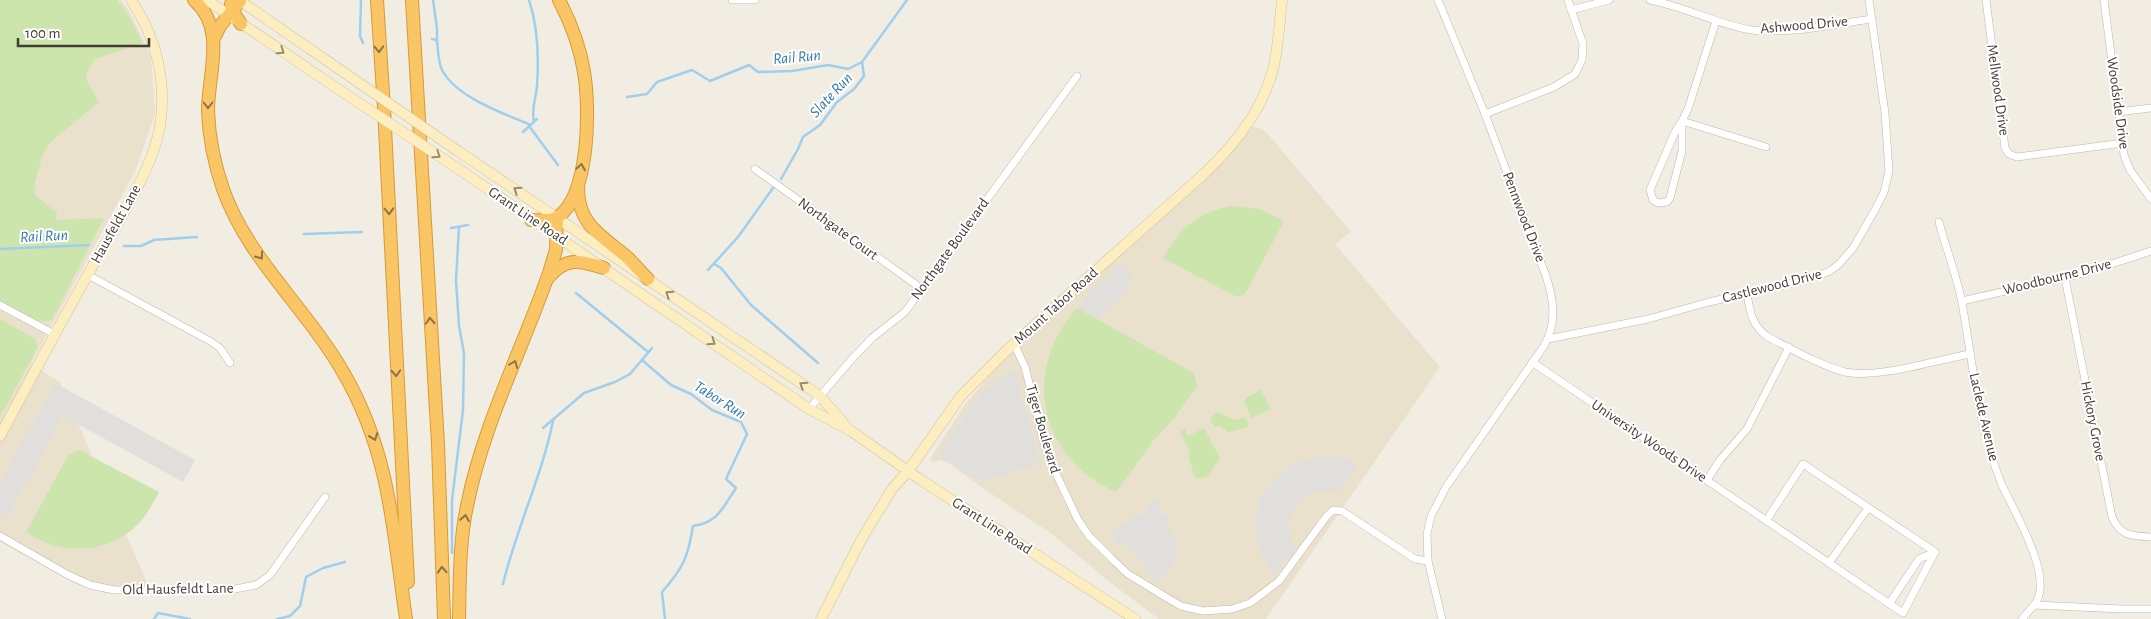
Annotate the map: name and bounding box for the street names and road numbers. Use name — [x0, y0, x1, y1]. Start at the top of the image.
street label: Ashwood Drive — [1760, 14, 1848, 36]
street label: Mellwood Drive — [1984, 43, 2012, 137]
street label: Woodside Drive — [2104, 56, 2132, 150]
street label: Pennwood Drive — [1500, 170, 1548, 264]
street label: Hausfeldt Lane — [88, 182, 144, 266]
street label: Grant Line Road — [486, 184, 571, 248]
street label: Northgate Court — [795, 195, 881, 263]
street label: Northgate Boulevard — [908, 195, 992, 303]
street label: Woodbourne Drive — [2001, 256, 2113, 298]
street label: Mount Tabor Road — [1011, 265, 1101, 347]
street label: Castlewood Drive — [1721, 266, 1823, 306]
street label: Laclede Avenue — [1967, 371, 2001, 463]
street label: Hickory Grove — [2078, 380, 2108, 462]
street label: Tiger Boulevard — [1023, 383, 1063, 475]
street label: University Woods Drive — [1589, 397, 1709, 485]
street label: Grant Line Road — [949, 495, 1035, 557]
street label: Old Hausfeldt Lane — [122, 581, 234, 597]

